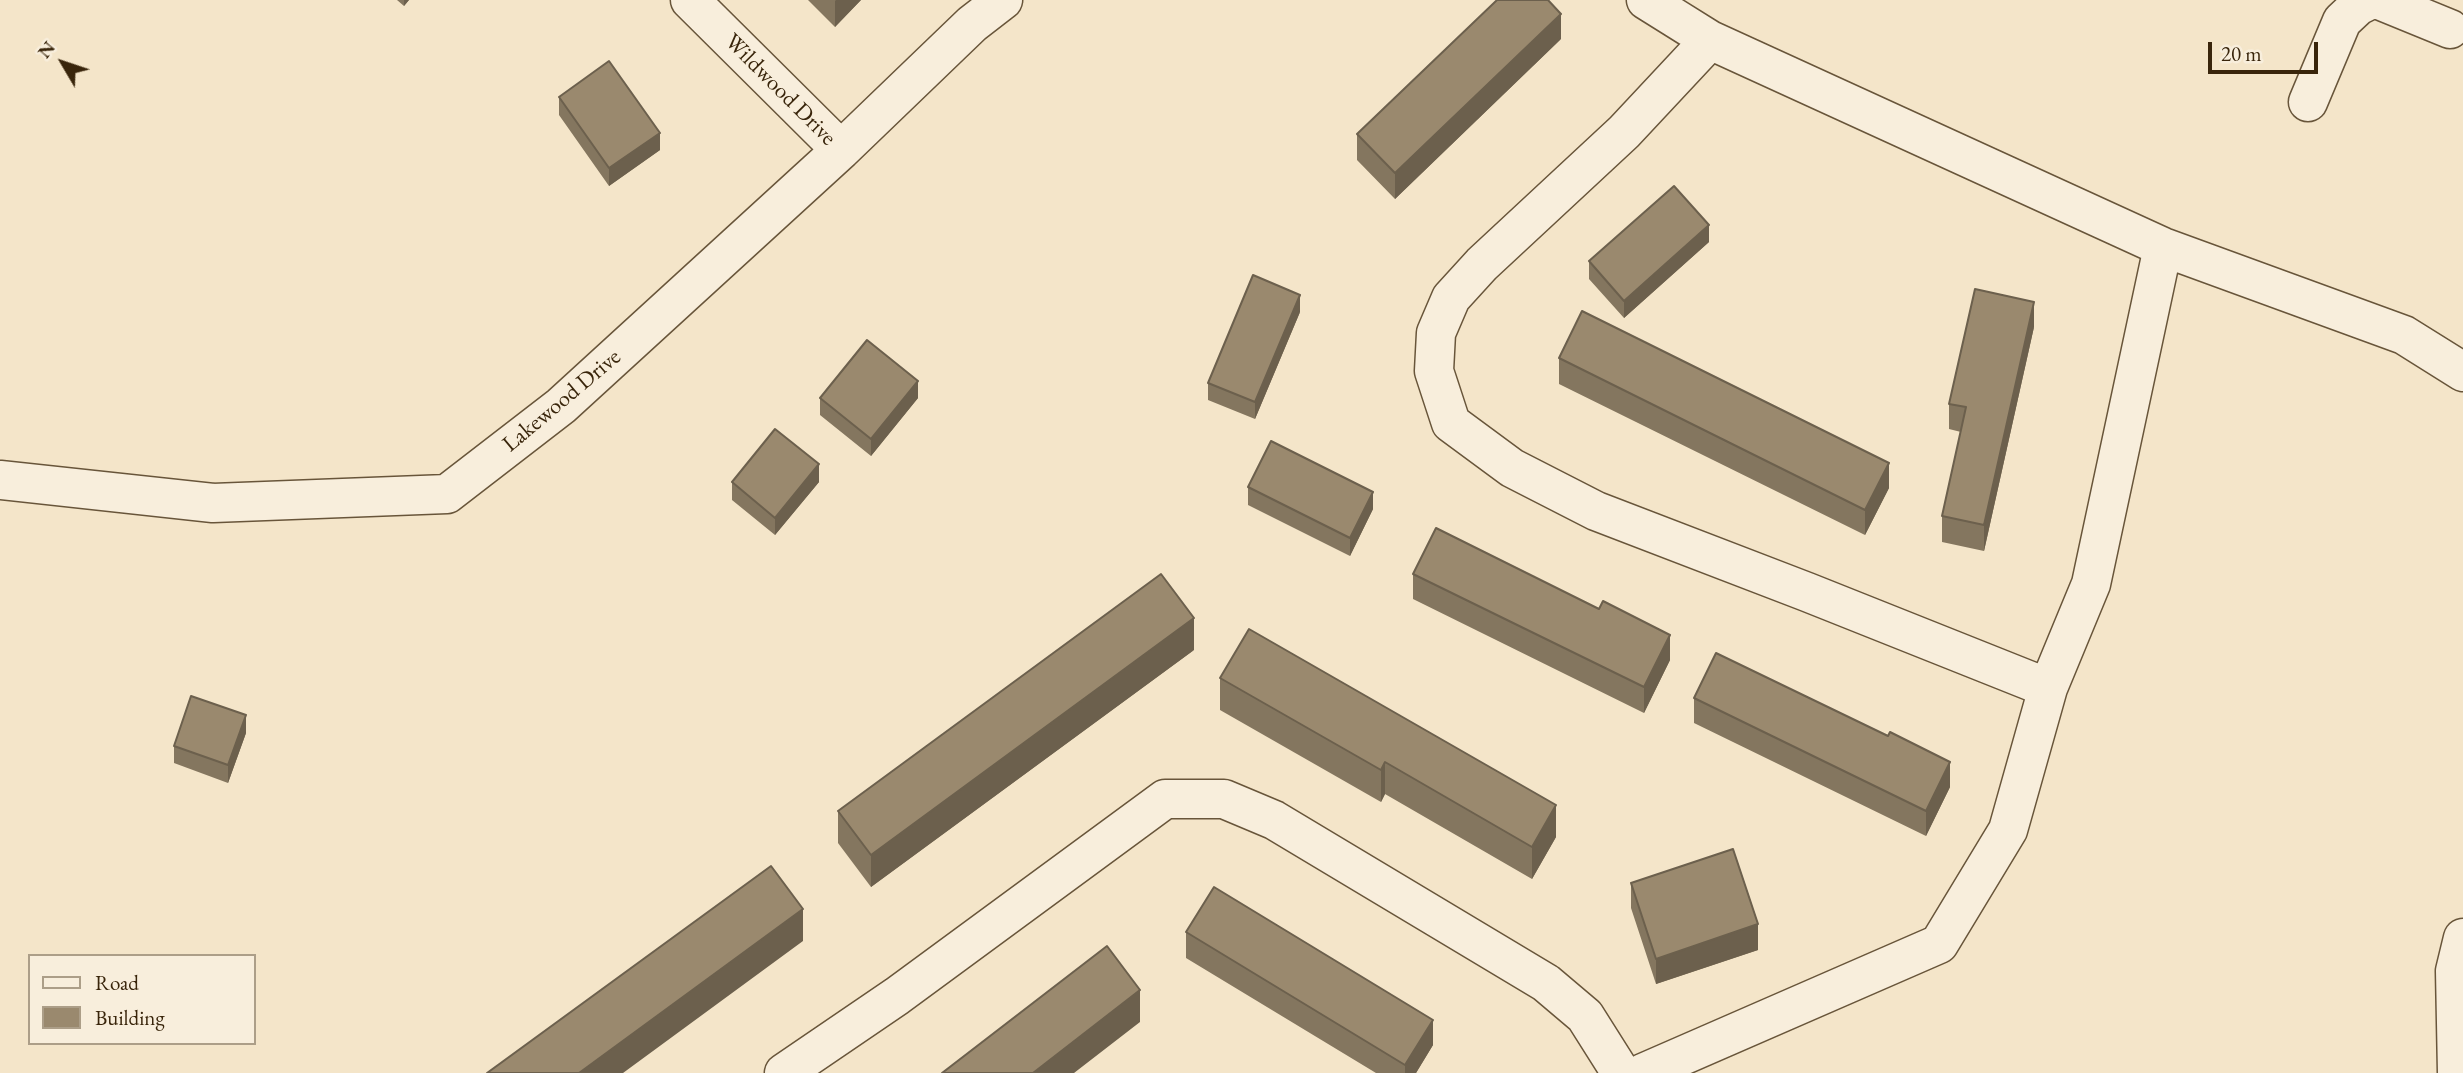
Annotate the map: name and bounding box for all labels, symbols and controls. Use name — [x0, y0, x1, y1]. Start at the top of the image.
north arrow — [28, 28, 98, 98]
street label: Wildwood Drive — [718, 28, 842, 152]
scale bar — [2211, 28, 2321, 72]
text: N — [32, 36, 61, 63]
text: 20 m — [2221, 40, 2262, 67]
street label: Lakewood Drive — [497, 344, 627, 458]
legend — [28, 954, 256, 1045]
text: Road — [95, 969, 139, 996]
text: Building — [95, 1004, 165, 1031]

